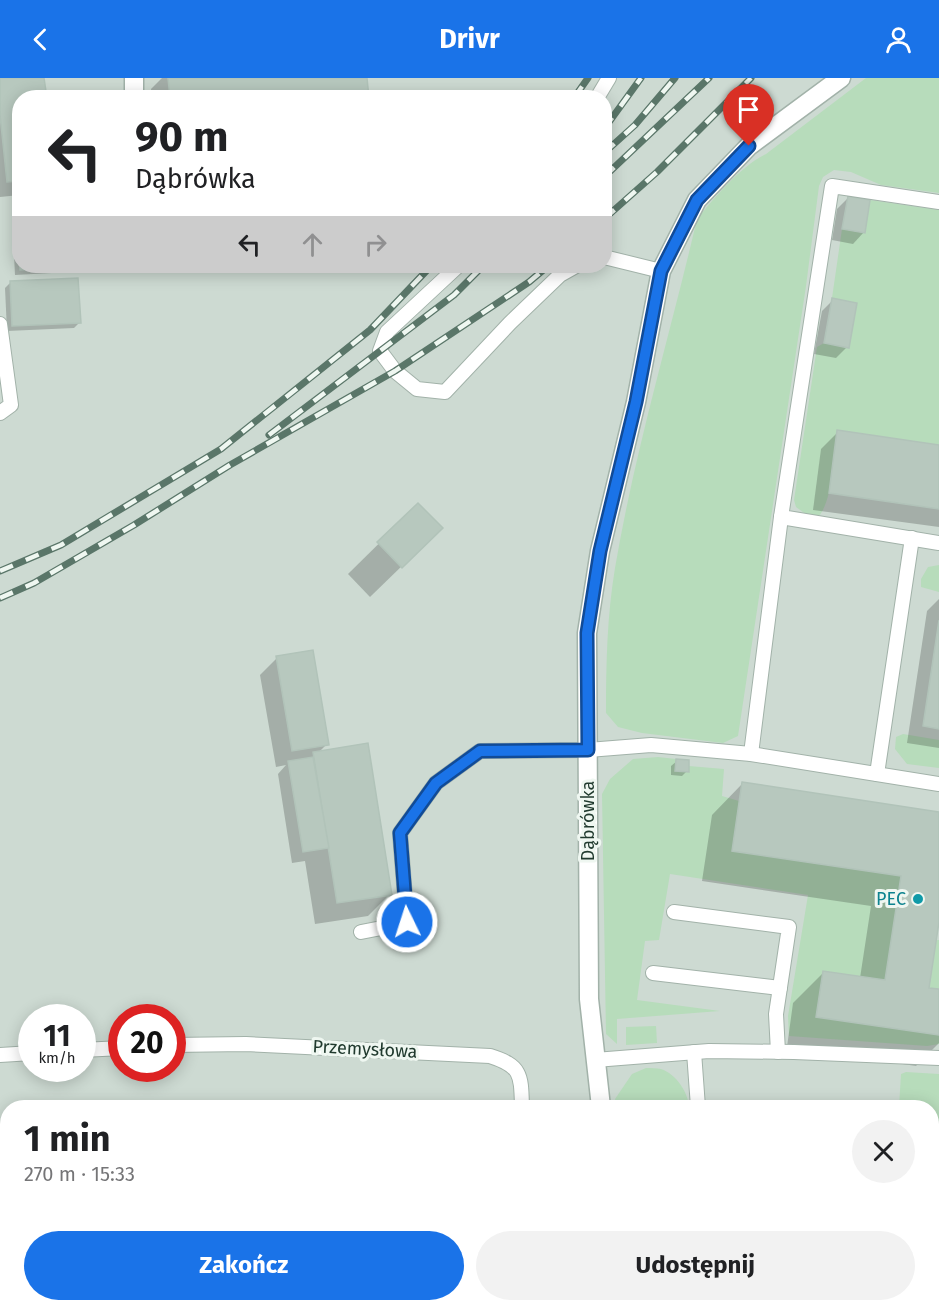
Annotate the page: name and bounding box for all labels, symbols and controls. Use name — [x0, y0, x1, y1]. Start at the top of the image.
icon: back — [24, 23, 57, 56]
text: Drivr — [439, 23, 500, 55]
icon: person — [882, 23, 915, 56]
pin — [723, 84, 774, 146]
icon: arrive — [732, 93, 765, 126]
text: 90 m — [135, 112, 229, 162]
icon: left — [36, 114, 114, 192]
text: Dąbrówka — [135, 163, 256, 195]
icon: left — [233, 228, 266, 261]
icon: ahead — [296, 228, 329, 261]
icon: right — [359, 228, 392, 261]
street label: Dąbrówka — [577, 781, 599, 861]
place label: PEC — [876, 888, 906, 910]
position arrow — [375, 890, 439, 954]
marker: PEC — [911, 892, 925, 906]
speed limit sign: 20 — [108, 1004, 186, 1082]
text: 11 — [43, 1018, 71, 1054]
street label: Przemysłowa — [312, 1035, 418, 1063]
text: km/h — [38, 1049, 76, 1067]
text: 1 min — [24, 1117, 111, 1161]
button: close — [852, 1120, 915, 1183]
text: 270 m · 15:33 — [24, 1162, 135, 1186]
button: Zakończ — [24, 1231, 464, 1300]
button: Udostępnij — [476, 1231, 915, 1300]

